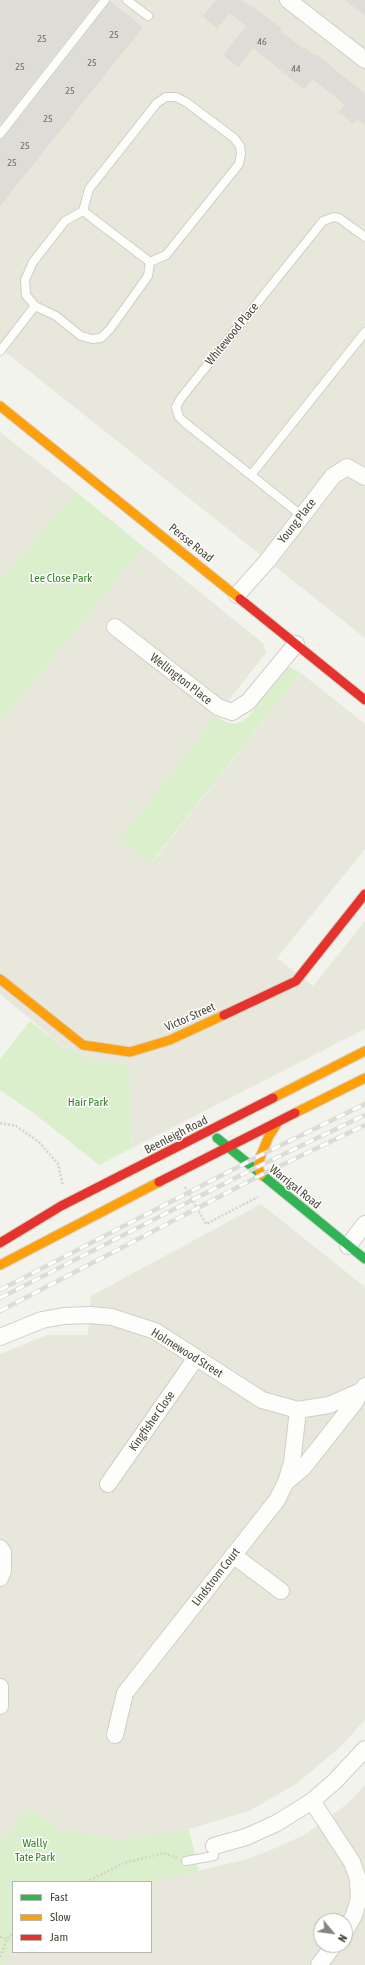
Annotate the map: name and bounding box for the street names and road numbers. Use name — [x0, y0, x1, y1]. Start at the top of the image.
street label: Whitewood Place — [202, 300, 262, 368]
street label: Young Place — [275, 496, 319, 546]
street label: Persse Road — [166, 521, 216, 565]
street label: Wellington Place — [147, 650, 215, 708]
street label: Victor Street — [163, 1000, 217, 1034]
street label: Beenleigh Road — [142, 1113, 210, 1157]
street label: Warrigal Road — [266, 1162, 324, 1212]
street label: Holmewood Street — [149, 1325, 225, 1381]
street label: Kingfisher Close — [126, 1388, 178, 1454]
street label: Lindstrom Court — [189, 1545, 243, 1609]

